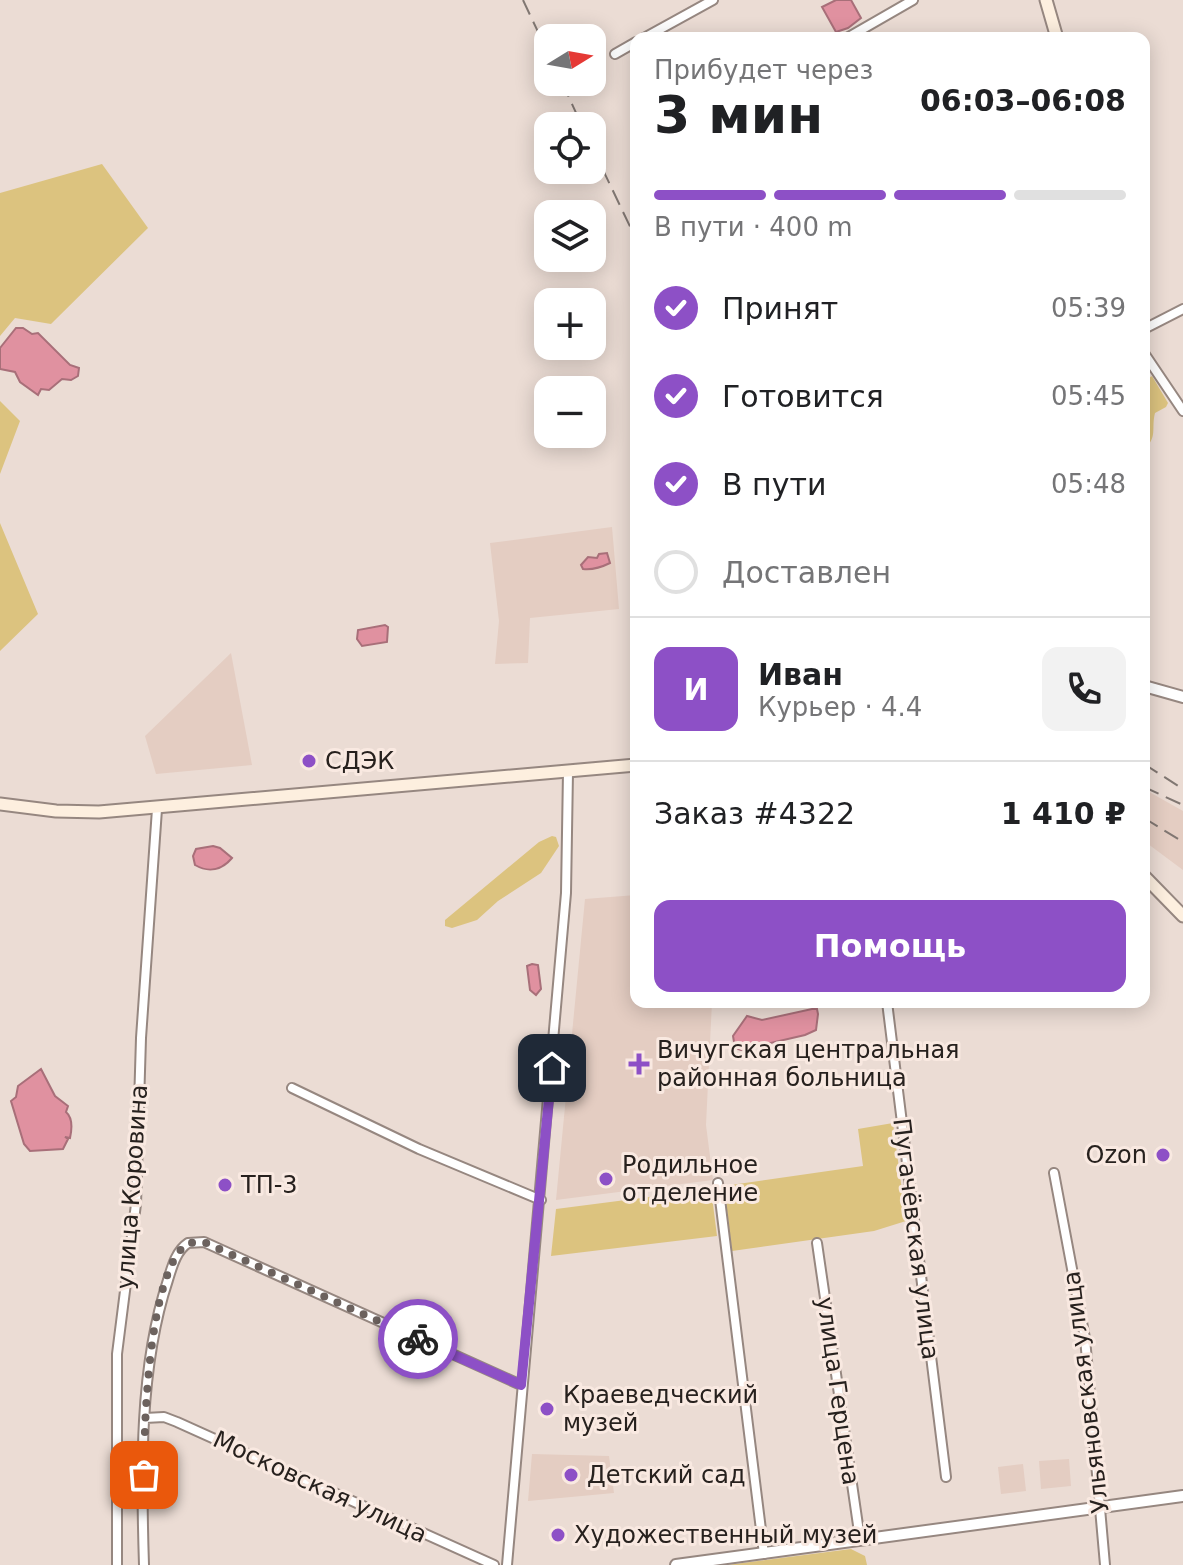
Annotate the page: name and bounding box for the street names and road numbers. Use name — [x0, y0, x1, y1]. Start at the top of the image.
street label: улица Коровина — [111, 1083, 153, 1291]
street label: Пугачёвская улица — [887, 1117, 945, 1361]
street label: Ульяновская улица — [1057, 1269, 1115, 1515]
street label: улица Герцена — [811, 1295, 865, 1487]
street label: Московская улица — [209, 1425, 431, 1549]

